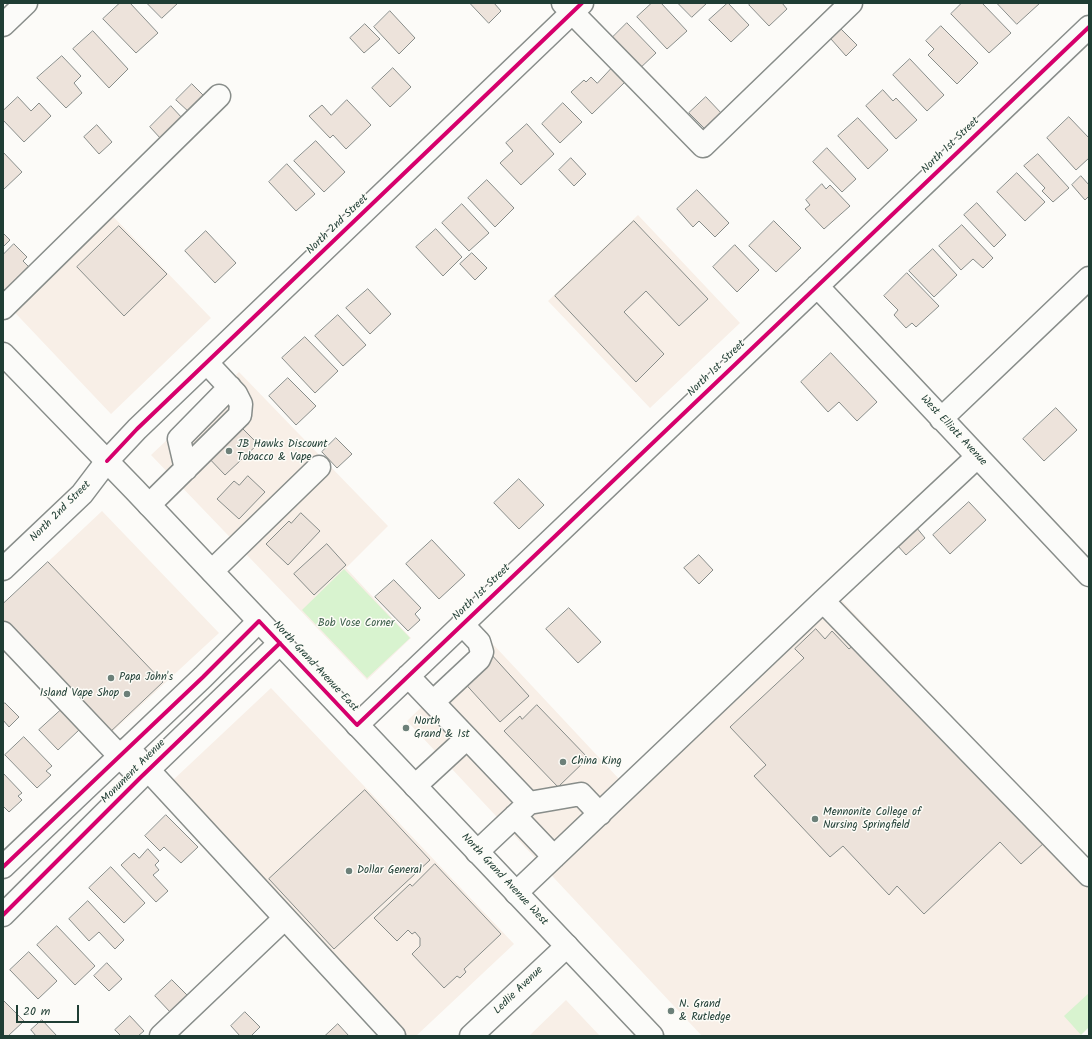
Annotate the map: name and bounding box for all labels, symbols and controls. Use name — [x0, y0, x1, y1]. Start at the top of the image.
street label: North 1st Street — [919, 115, 983, 177]
street label: North 2nd Street — [304, 192, 372, 258]
street label: North 1st Street — [685, 338, 749, 400]
street label: West Elliott Avenue — [917, 393, 989, 469]
place label: JB Hawks Discount Tobacco & Vape — [237, 438, 327, 464]
marker: JB Hawks Discount Tobacco & Vape — [224, 446, 234, 456]
street label: North 2nd Street — [28, 479, 94, 545]
street label: North 1st Street — [450, 562, 514, 624]
park label: Bob Vose Corner — [318, 617, 394, 631]
street label: North Grand Avenue East — [270, 619, 360, 715]
place label: Papa John's — [119, 671, 173, 685]
marker: Papa John's — [106, 673, 116, 683]
place label: Island Vape Shop — [40, 687, 119, 701]
marker: Island Vape Shop — [122, 689, 132, 699]
place label: North Grand & 1st — [414, 715, 470, 741]
marker: North Grand & 1st — [401, 723, 411, 733]
street label: Monument Avenue — [99, 737, 169, 807]
place label: China King — [571, 755, 622, 769]
marker: China King — [558, 757, 568, 767]
place label: Mennonite College of Nursing Springfield — [823, 806, 921, 832]
marker: Mennonite College of Nursing Springfield — [810, 814, 820, 824]
street label: North Grand Avenue West — [458, 831, 550, 929]
place label: Dollar General — [357, 864, 422, 878]
marker: Dollar General — [344, 866, 354, 876]
street label: Ledlie Avenue — [492, 964, 546, 1018]
scale bar — [18, 997, 81, 1023]
place label: N. Grand & Rutledge — [679, 998, 730, 1024]
text: 20 m — [23, 1002, 50, 1021]
marker: N. Grand & Rutledge — [666, 1006, 676, 1016]

